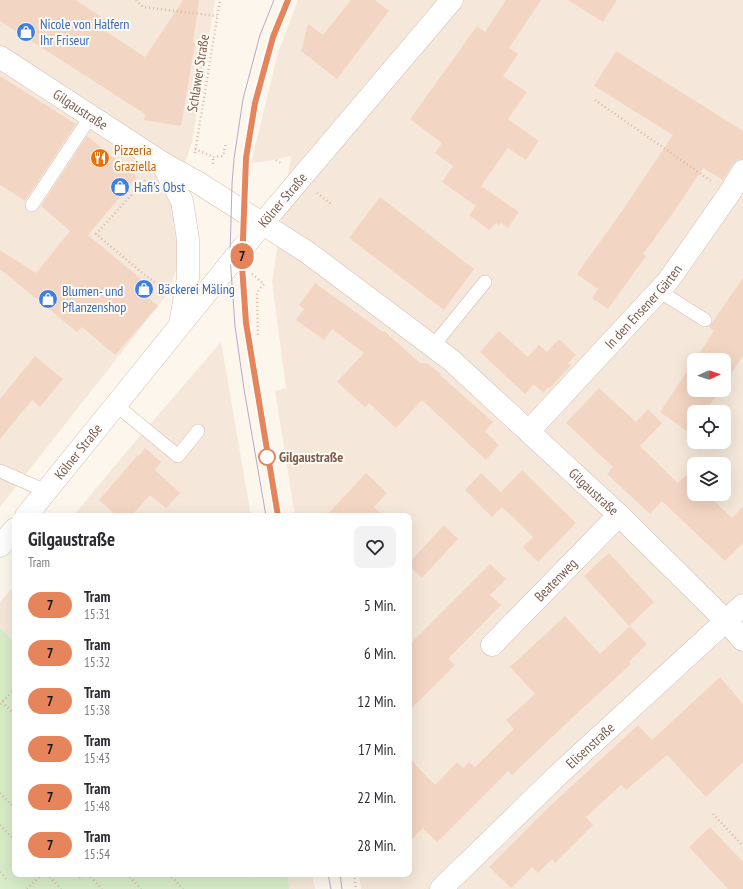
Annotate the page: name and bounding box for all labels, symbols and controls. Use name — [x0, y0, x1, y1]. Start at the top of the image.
place label: Nicole von Halfern Ihr Friseur — [40, 15, 130, 49]
shop icon: Nicole von Halfern Ihr Friseur — [15, 21, 37, 43]
street label: Schlawer Straße — [183, 33, 213, 113]
street label: Gilgaustraße — [50, 85, 111, 134]
place label: Pizzeria Graziella — [114, 141, 156, 175]
restaurant icon: Pizzeria Graziella — [89, 147, 111, 169]
street label: Kölner Straße — [254, 169, 311, 231]
shop icon: Hafi's Obst — [109, 176, 131, 198]
place label: Hafi's Obst — [134, 178, 185, 196]
line badge: 7 — [229, 243, 255, 269]
text: 7 — [239, 247, 245, 265]
street label: In den Ensener Gärten — [601, 261, 686, 352]
shop icon: Bäckerei Mäling — [133, 278, 155, 300]
place label: Bäckerei Mäling — [158, 280, 235, 298]
place label: Blumen- und Pflanzenshop — [62, 282, 126, 316]
shop icon: Blumen- und Pflanzenshop — [37, 288, 59, 310]
north arrow — [687, 353, 731, 397]
map controls — [687, 353, 731, 501]
button: locate — [687, 405, 731, 449]
street label: Kölner Straße — [50, 420, 106, 483]
marker: Gilgaustraße — [258, 448, 276, 466]
place label: Gilgaustraße — [279, 448, 343, 466]
button: layers — [687, 457, 731, 501]
street label: Gilgaustraße — [565, 464, 623, 519]
button: heart — [354, 526, 396, 568]
text: Gilgaustraße — [28, 527, 115, 551]
text: Tram — [28, 554, 50, 571]
street label: Beatenweg — [530, 554, 581, 605]
text: Tram — [84, 587, 110, 606]
text: 7 — [47, 596, 53, 614]
text: 5 Min. — [364, 596, 396, 615]
text: 15:31 — [84, 606, 110, 623]
text: Tram — [84, 635, 110, 654]
text: 7 — [47, 644, 53, 662]
text: 6 Min. — [364, 644, 396, 663]
text: 15:32 — [84, 654, 110, 671]
text: Tram — [84, 683, 110, 702]
text: 7 — [47, 692, 53, 710]
text: 12 Min. — [357, 692, 396, 711]
text: 15:38 — [84, 702, 110, 719]
street label: Elisenstraße — [562, 719, 618, 772]
text: Tram — [84, 731, 110, 750]
text: 7 — [47, 740, 53, 758]
text: 17 Min. — [358, 740, 396, 759]
text: 15:43 — [84, 750, 110, 767]
text: Tram — [84, 779, 110, 798]
text: 7 — [47, 788, 53, 806]
text: 22 Min. — [357, 788, 396, 807]
text: 15:48 — [84, 798, 110, 815]
text: Tram — [84, 827, 110, 846]
text: 7 — [47, 836, 53, 854]
text: 28 Min. — [357, 836, 396, 855]
text: 15:54 — [84, 846, 110, 863]

